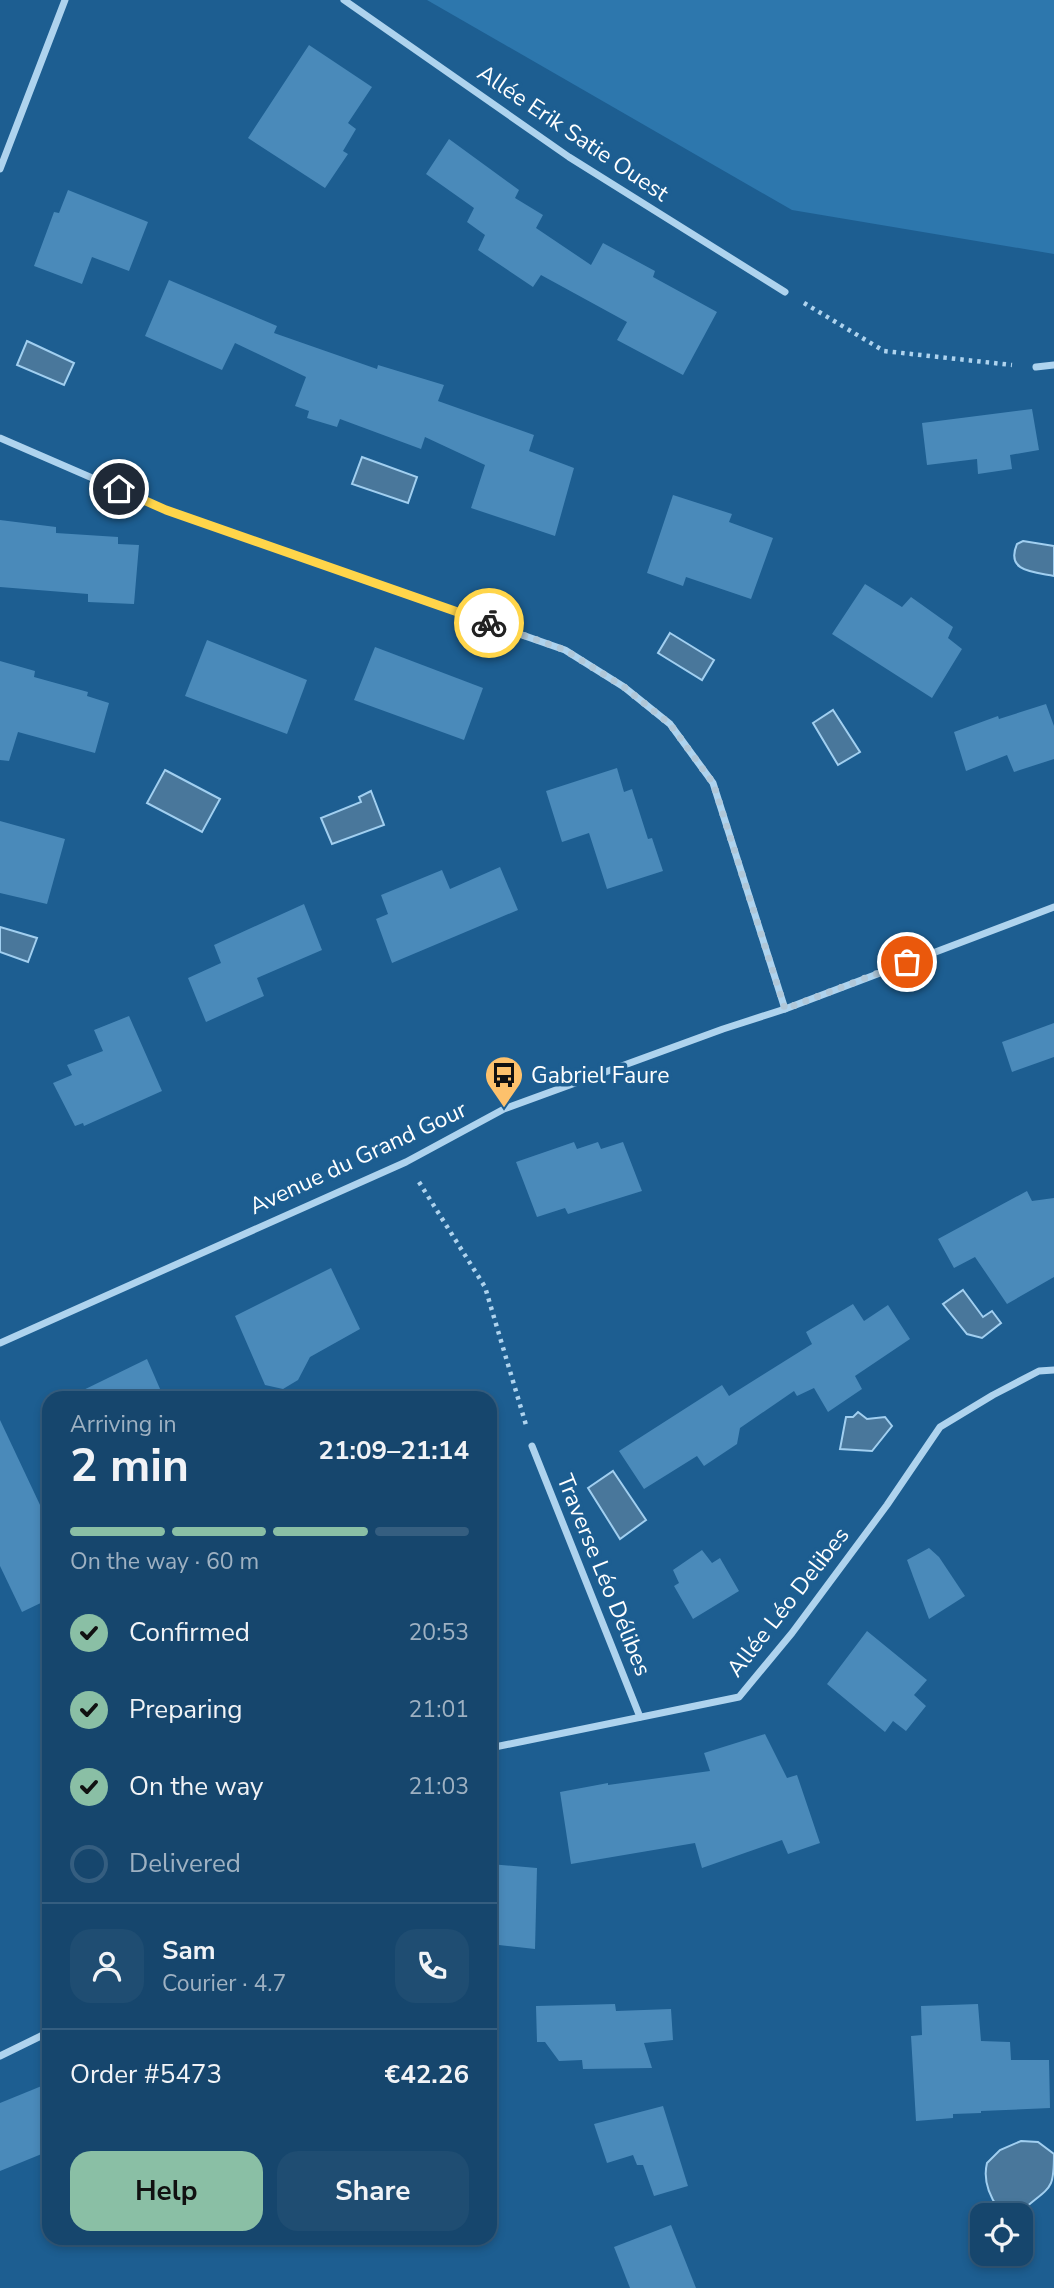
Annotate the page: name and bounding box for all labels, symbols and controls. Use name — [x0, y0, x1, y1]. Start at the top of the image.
street label: Allée Erik Satie Ouest — [471, 57, 676, 209]
pin — [89, 459, 149, 519]
icon: home — [100, 470, 138, 508]
courier — [454, 588, 524, 658]
icon: bike — [470, 604, 508, 642]
pin — [877, 932, 937, 992]
icon: bag — [888, 943, 926, 981]
bus stop icon: Gabriel Faure — [483, 1054, 525, 1109]
place label: Gabriel Faure — [531, 1060, 669, 1091]
street label: Avenue du Grand Gour — [244, 1094, 472, 1222]
text: Arriving in — [70, 1409, 177, 1440]
text: 21:09–21:14 — [318, 1433, 469, 1468]
text: 2 min — [70, 1434, 189, 1497]
street label: Traverse Léo Délibes — [549, 1470, 659, 1680]
street label: Allée Léo Delibes — [720, 1521, 856, 1683]
text: On the way · 60 m — [70, 1546, 259, 1577]
icon: check — [70, 1614, 108, 1652]
text: Confirmed — [129, 1615, 250, 1650]
text: 20:53 — [409, 1617, 469, 1648]
icon: check — [70, 1691, 108, 1729]
text: Preparing — [129, 1692, 242, 1727]
text: 21:01 — [409, 1694, 469, 1725]
icon: check — [70, 1768, 108, 1806]
text: On the way — [129, 1769, 263, 1804]
text: 21:03 — [409, 1771, 469, 1802]
text: Delivered — [129, 1846, 241, 1881]
button: person — [70, 1929, 144, 2003]
button: phone — [395, 1929, 469, 2003]
text: Sam — [162, 1933, 215, 1968]
text: Courier · 4.7 — [162, 1968, 286, 1999]
text: Order #5473 — [70, 2057, 222, 2092]
text: €42.26 — [385, 2057, 469, 2092]
button: Help — [70, 2151, 263, 2231]
button: Share — [277, 2151, 469, 2231]
map controls — [970, 2203, 1033, 2266]
button: locate — [970, 2203, 1033, 2266]

